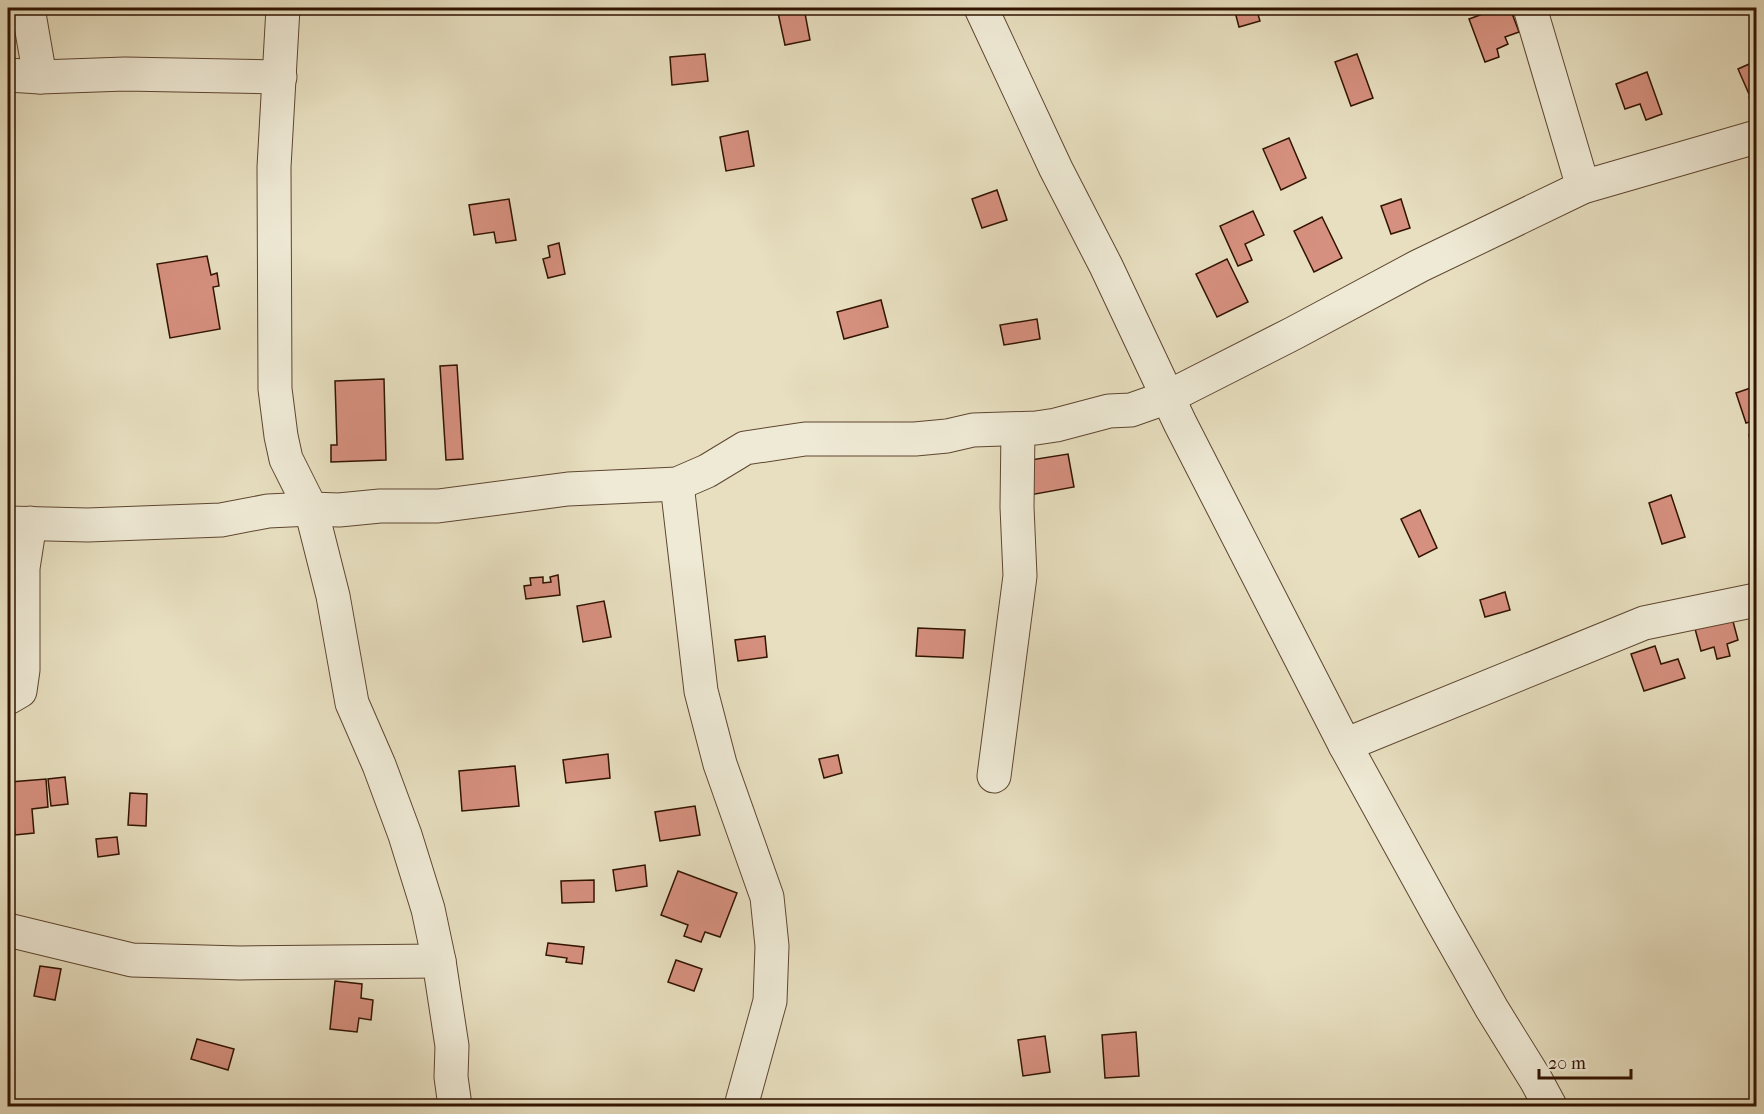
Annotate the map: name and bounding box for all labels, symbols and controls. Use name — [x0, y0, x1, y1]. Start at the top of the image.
scale bar — [1539, 1042, 1630, 1080]
text: 20 m — [1548, 1053, 1586, 1074]

